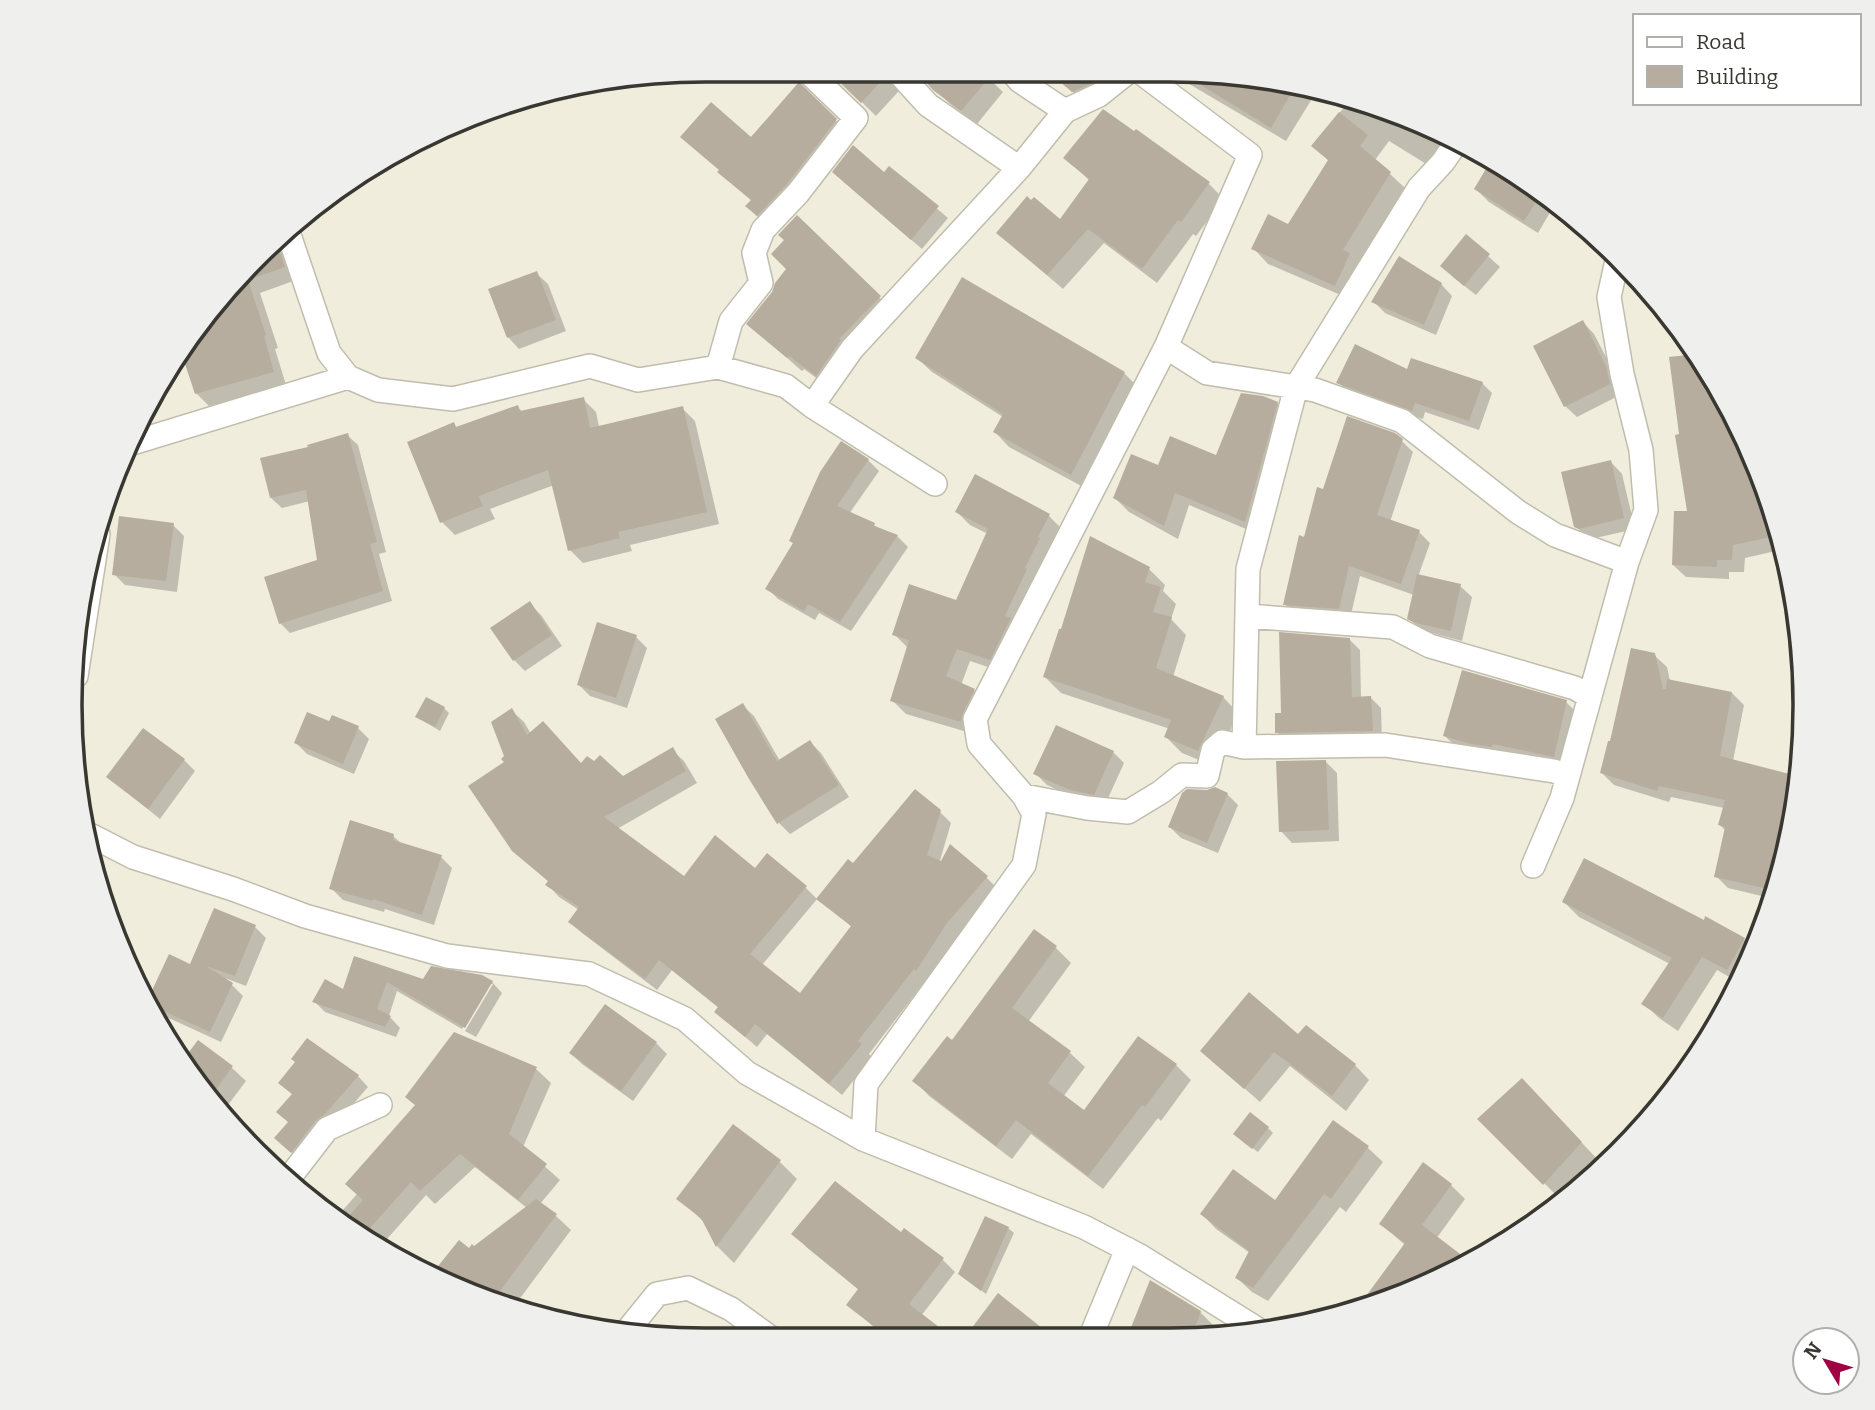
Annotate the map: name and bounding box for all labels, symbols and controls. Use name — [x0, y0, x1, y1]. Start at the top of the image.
legend — [1633, 14, 1861, 105]
text: Road — [1696, 29, 1745, 55]
text: Building — [1696, 64, 1779, 90]
north arrow — [1791, 1326, 1861, 1396]
text: N — [1799, 1338, 1827, 1364]

